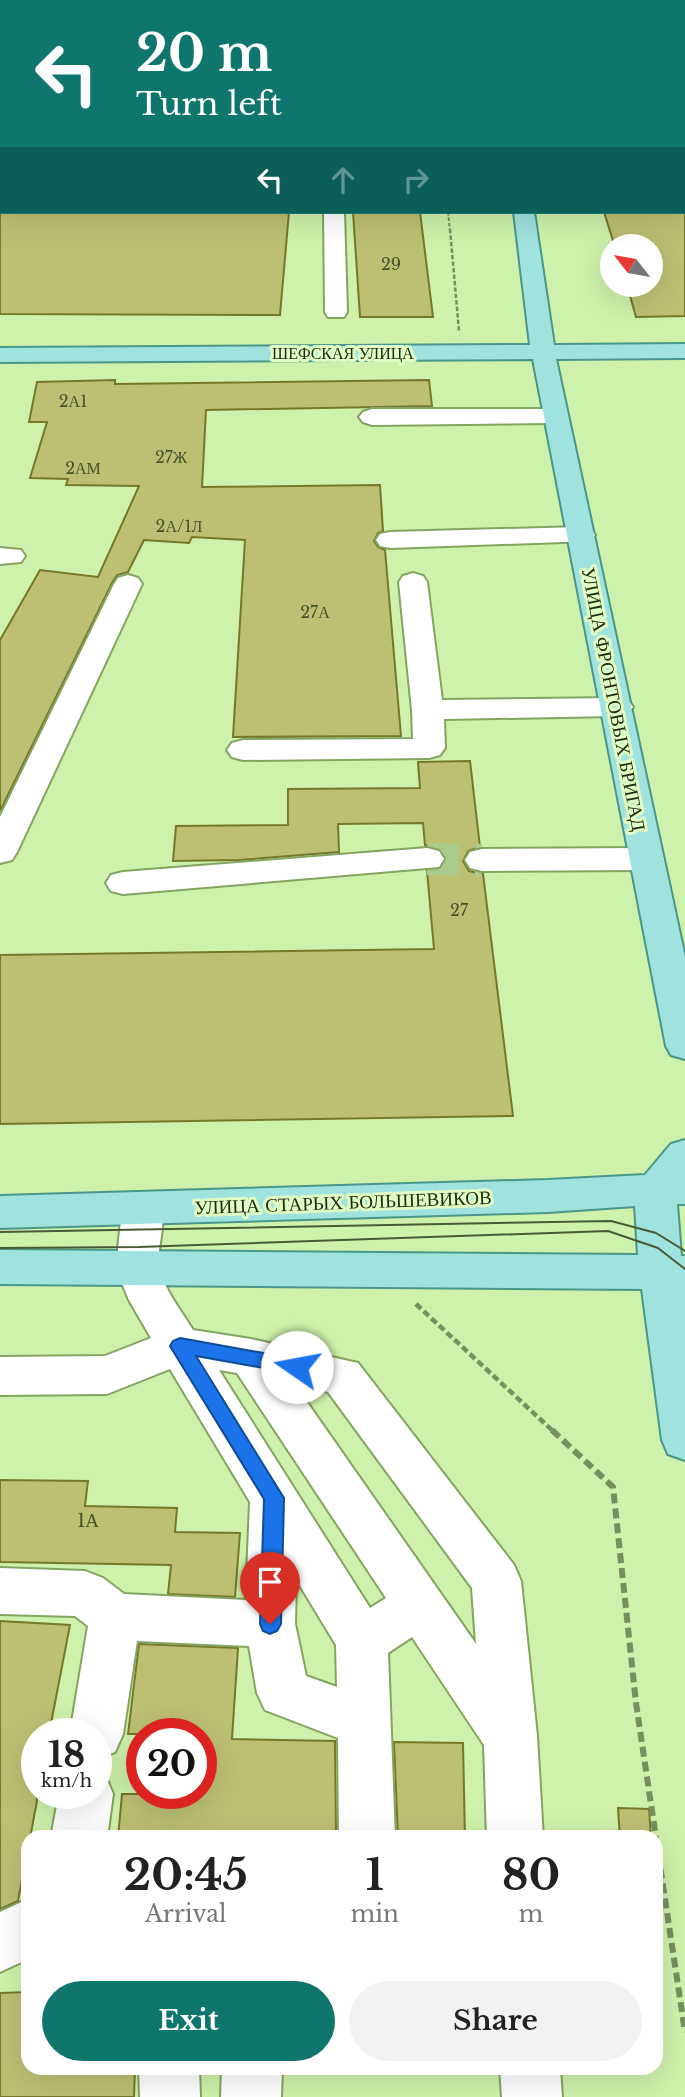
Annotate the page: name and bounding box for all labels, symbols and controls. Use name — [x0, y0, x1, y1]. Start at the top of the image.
text: 20 m — [136, 23, 272, 84]
icon: left — [21, 28, 112, 119]
text: Turn left — [136, 84, 282, 124]
icon: left — [251, 161, 289, 199]
icon: ahead — [324, 161, 362, 199]
icon: right — [397, 161, 435, 199]
north arrow — [600, 234, 663, 298]
map controls — [600, 234, 663, 297]
house number: 29 — [381, 254, 401, 274]
street label: ШЕФСКАЯ УЛИЦА — [272, 343, 414, 363]
house number: 2А1 — [59, 391, 87, 411]
house number: 27Ж — [155, 447, 188, 467]
house number: 2АМ — [65, 458, 101, 478]
house number: 2А/1Л — [156, 516, 203, 536]
street label: УЛИЦА ФРОНТОВЫХ БРИГАД — [577, 565, 650, 833]
house number: 27А — [300, 602, 330, 622]
house number: 27 — [450, 900, 469, 920]
street label: УЛИЦА СТАРЫХ БОЛЬШЕВИКОВ — [194, 1186, 492, 1219]
position arrow — [260, 1330, 334, 1404]
house number: 1А — [77, 1509, 99, 1532]
pin — [240, 1552, 300, 1624]
icon: arrive — [251, 1563, 289, 1601]
speed limit sign: 20 — [126, 1718, 217, 1809]
text: 18 — [48, 1733, 85, 1776]
text: km/h — [41, 1770, 92, 1792]
text: 20:45 — [124, 1849, 248, 1901]
text: 1 — [366, 1849, 384, 1901]
text: 80 — [502, 1849, 560, 1901]
text: Arrival — [145, 1900, 227, 1928]
text: min — [351, 1900, 399, 1928]
text: m — [519, 1900, 543, 1928]
button: Exit — [42, 1981, 335, 2061]
button: Share — [349, 1981, 642, 2061]

